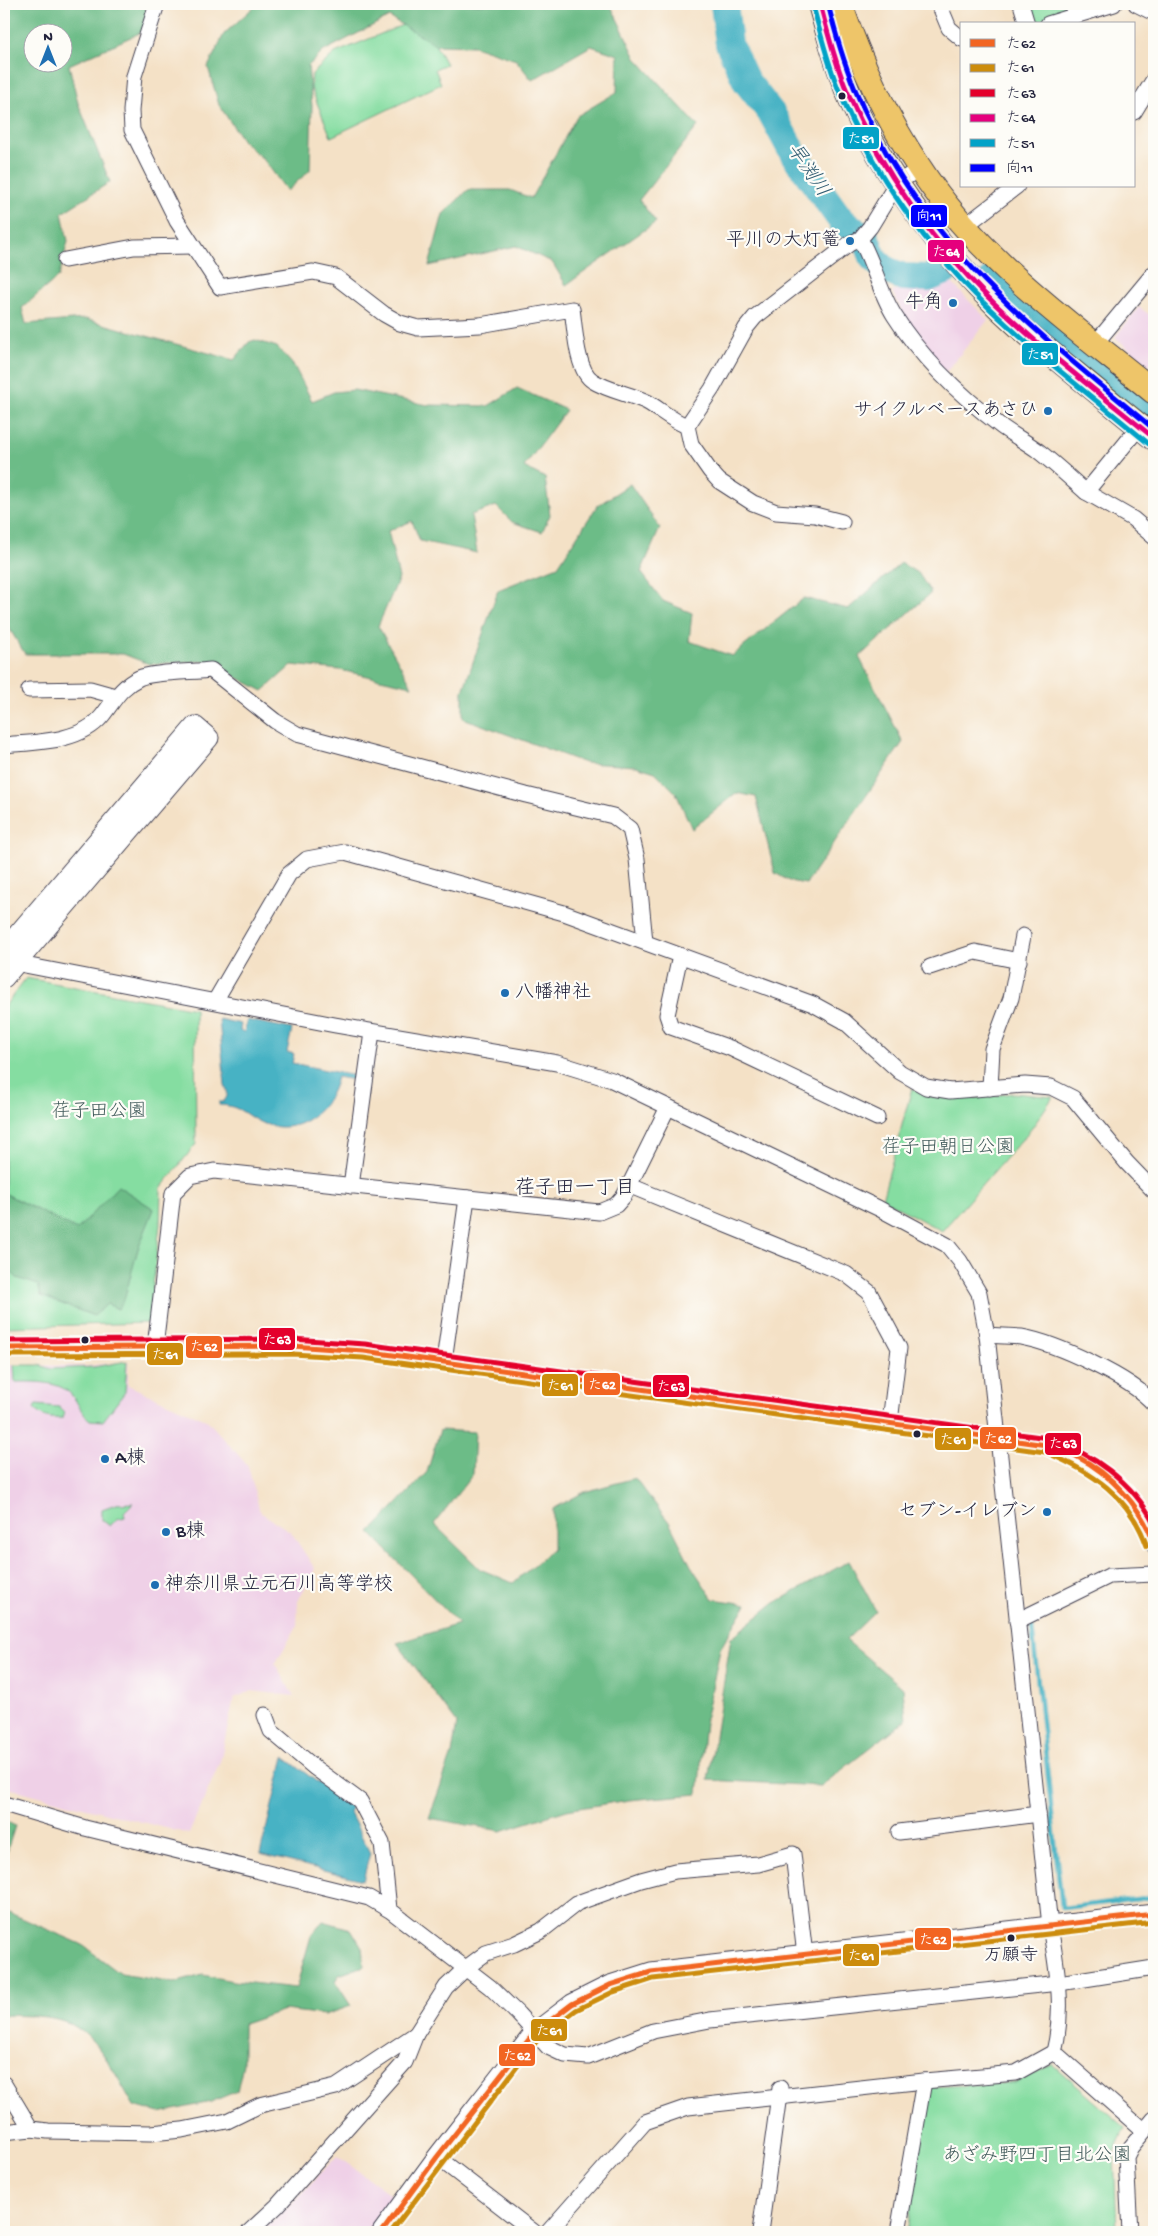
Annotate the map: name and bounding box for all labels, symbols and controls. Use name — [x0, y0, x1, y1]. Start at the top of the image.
north arrow — [22, 22, 72, 72]
legend — [960, 22, 1136, 188]
text: N — [43, 29, 53, 46]
text: た62 — [1006, 36, 1036, 54]
text: た61 — [1006, 60, 1035, 78]
text: た63 — [1006, 86, 1037, 104]
unlabelled marker — [837, 91, 847, 101]
text: た64 — [1006, 110, 1036, 128]
line badge: た51 — [842, 126, 880, 150]
text: た51 — [847, 132, 875, 149]
text: た51 — [1006, 136, 1035, 154]
water label: 早渕川 — [781, 139, 835, 202]
text: 向11 — [1006, 159, 1033, 178]
line badge: 向11 — [910, 204, 948, 228]
text: 向11 — [916, 209, 942, 226]
place label: 平川の大灯篭 — [726, 229, 840, 253]
marker: 平川の大灯篭 — [844, 235, 856, 247]
line badge: た64 — [927, 239, 965, 263]
text: た64 — [932, 245, 960, 262]
place label: 牛角 — [905, 291, 943, 315]
marker: 牛角 — [947, 297, 959, 309]
line badge: た51 — [1021, 342, 1059, 366]
text: た51 — [1026, 348, 1054, 365]
place label: サイクルベースあさひ — [853, 400, 1038, 423]
marker: サイクルベースあさひ — [1042, 405, 1054, 417]
place label: 八幡神社 — [515, 981, 591, 1005]
marker: 八幡神社 — [499, 987, 511, 999]
park label: 荏子田公園 — [51, 1100, 147, 1124]
park label: 荏子田朝日公園 — [881, 1136, 1015, 1160]
district label: 荏子田一丁目 — [515, 1177, 635, 1201]
line badge: た63 — [258, 1327, 296, 1351]
text: た63 — [263, 1333, 291, 1350]
unlabelled marker — [80, 1335, 90, 1345]
line badge: た62 — [185, 1335, 223, 1359]
text: た62 — [190, 1340, 218, 1357]
line badge: た61 — [146, 1342, 184, 1366]
text: た61 — [152, 1348, 179, 1365]
line badge: た62 — [583, 1372, 621, 1396]
line badge: た61 — [541, 1373, 579, 1397]
line badge: た63 — [652, 1374, 690, 1398]
text: た62 — [588, 1378, 616, 1395]
text: た61 — [547, 1379, 574, 1396]
text: た63 — [657, 1380, 685, 1397]
line badge: た62 — [979, 1426, 1017, 1450]
line badge: た61 — [934, 1427, 972, 1451]
unlabelled marker — [912, 1429, 922, 1439]
text: た62 — [984, 1432, 1012, 1449]
line badge: た63 — [1044, 1432, 1082, 1456]
text: た61 — [940, 1433, 967, 1450]
text: た63 — [1049, 1437, 1077, 1454]
place label: A棟 — [115, 1447, 145, 1471]
marker: A棟 — [99, 1453, 111, 1465]
place label: セブン-イレブン — [898, 1501, 1037, 1524]
marker: セブン-イレブン — [1041, 1506, 1053, 1518]
place label: B棟 — [175, 1520, 205, 1544]
marker: B棟 — [160, 1526, 172, 1538]
place label: 神奈川県立元石川高等学校 — [165, 1573, 393, 1597]
marker: 神奈川県立元石川高等学校 — [149, 1579, 161, 1591]
line badge: た62 — [914, 1927, 952, 1951]
text: た62 — [919, 1933, 947, 1950]
marker: 万願寺 — [1006, 1933, 1016, 1943]
line badge: た61 — [842, 1943, 880, 1967]
place label: 万願寺 — [984, 1945, 1038, 1967]
text: た61 — [848, 1949, 875, 1966]
line badge: た61 — [530, 2018, 568, 2042]
text: た61 — [536, 2024, 563, 2041]
line badge: た62 — [498, 2043, 536, 2067]
text: た62 — [503, 2049, 531, 2066]
park label: あざみ野四丁目北公園 — [943, 2145, 1131, 2168]

